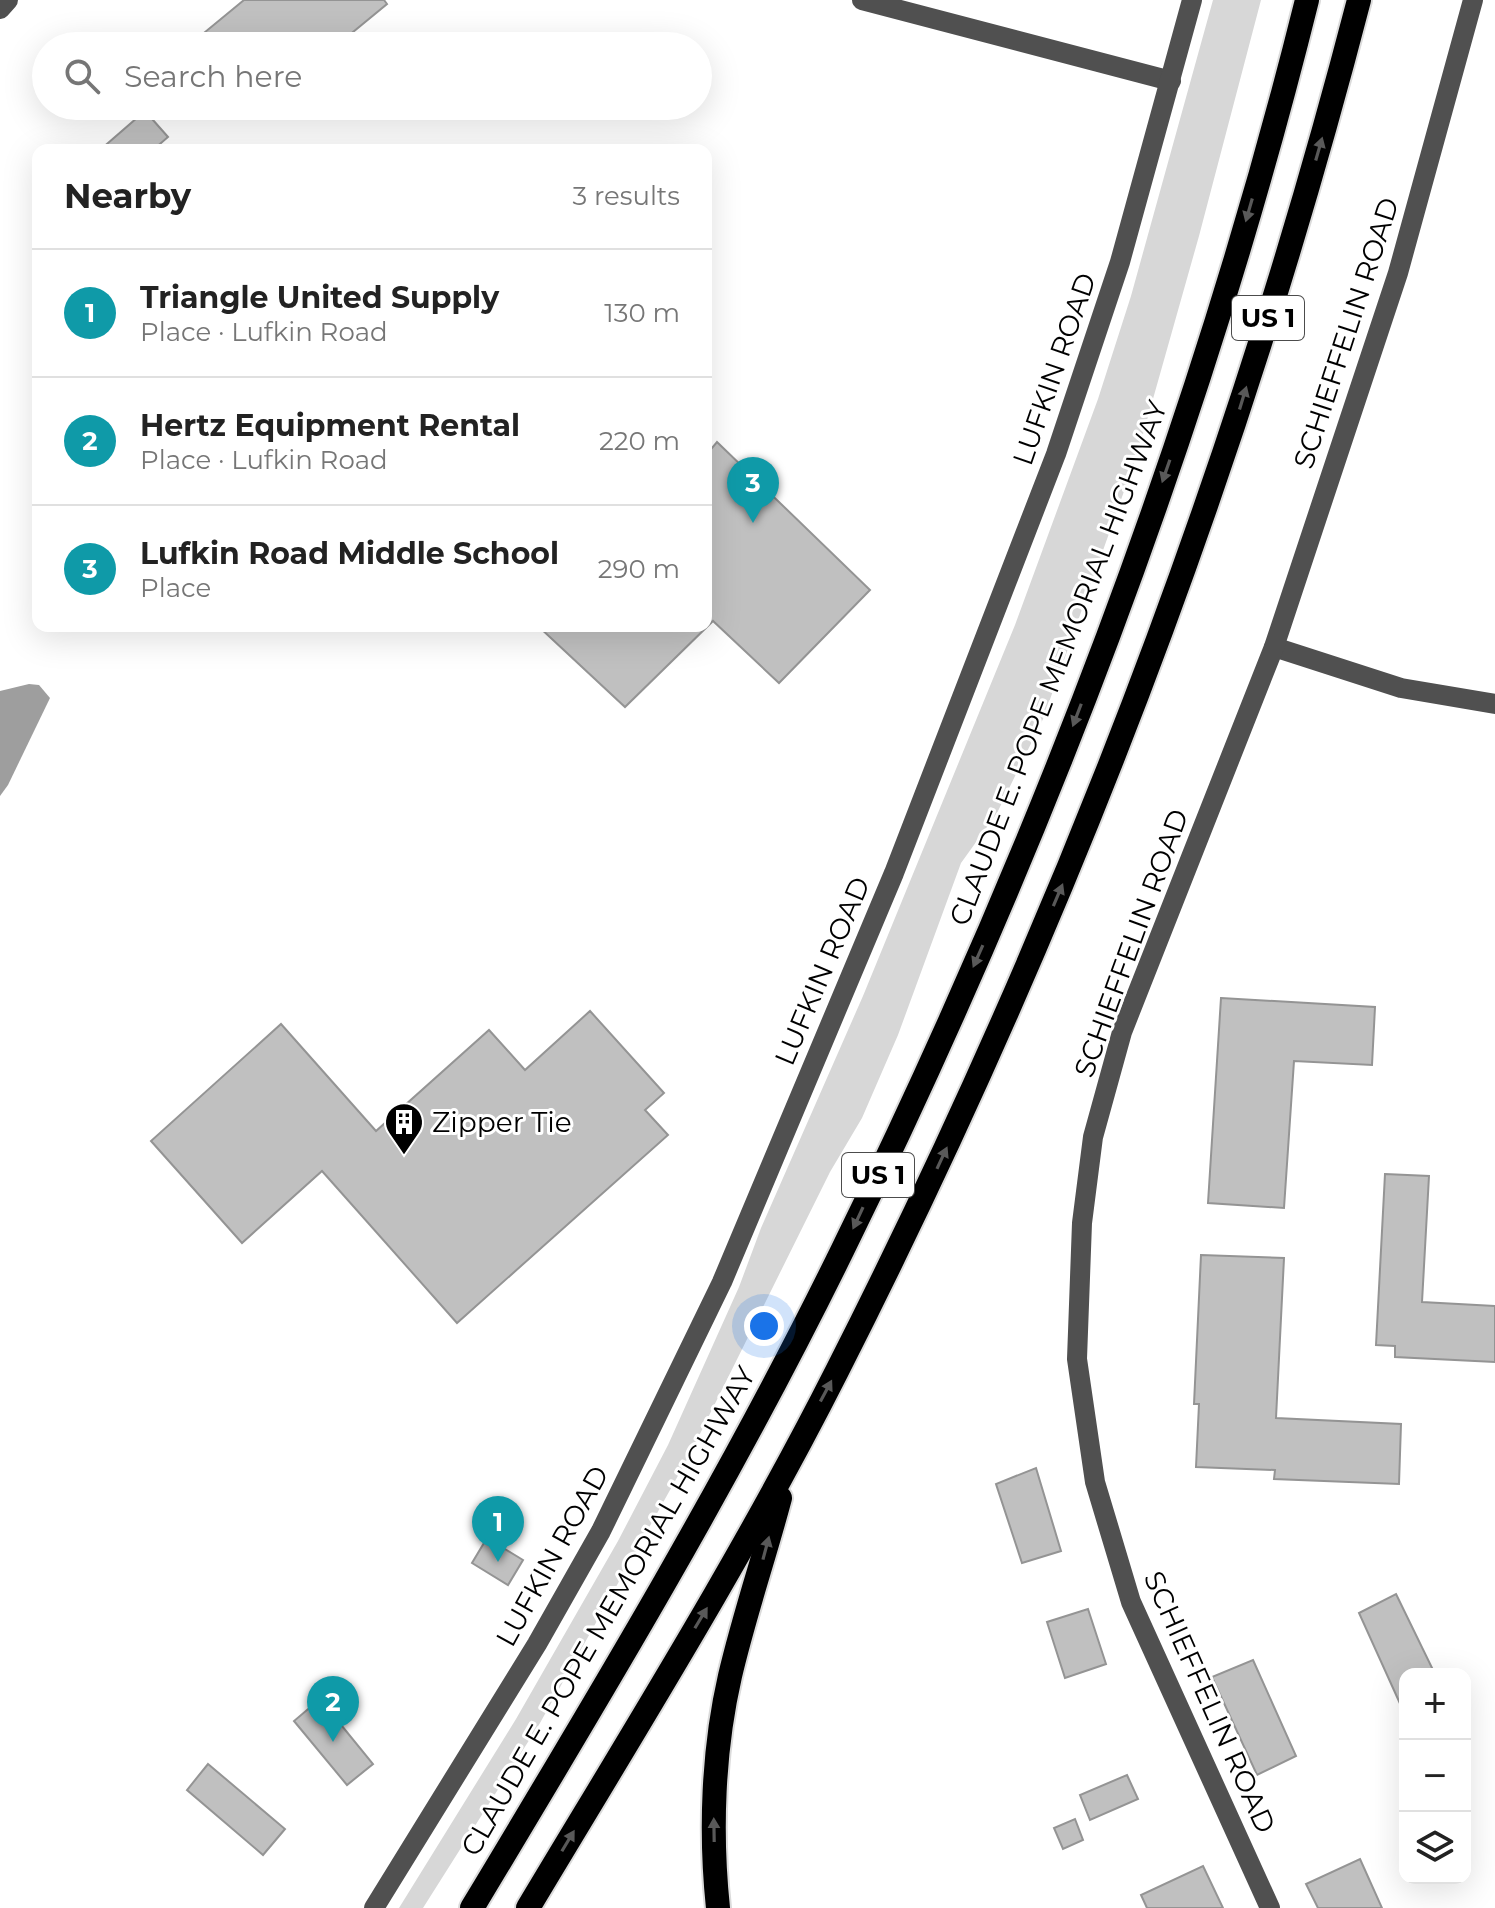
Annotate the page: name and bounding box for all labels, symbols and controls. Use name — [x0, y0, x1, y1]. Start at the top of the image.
search box — [32, 32, 712, 120]
icon: search — [60, 54, 104, 98]
text: Search here — [124, 58, 302, 95]
one-way arrow — [1313, 137, 1326, 161]
text: Nearby — [64, 175, 191, 217]
text: 3 results — [573, 180, 680, 212]
street label: SCHIEFFELIN ROAD — [1286, 193, 1406, 473]
one-way arrow — [1242, 199, 1255, 223]
street label: LUFKIN ROAD — [1005, 268, 1103, 470]
text: Triangle United Supply — [140, 279, 499, 316]
road number: US 1 — [1232, 296, 1304, 340]
text: 1 — [85, 297, 95, 329]
text: 130 m — [604, 297, 680, 329]
text: Place · Lufkin Road — [140, 316, 388, 348]
one-way arrow — [1238, 386, 1250, 410]
street label: CLAUDE E. POPE MEMORIAL HIGHWAY — [942, 396, 1174, 930]
text: Hertz Equipment Rental — [140, 407, 520, 444]
text: 2 — [82, 425, 98, 457]
text: 220 m — [599, 425, 680, 457]
text: Place · Lufkin Road — [140, 444, 388, 476]
pin: 3 — [727, 457, 779, 523]
one-way arrow — [1159, 459, 1171, 483]
text: Lufkin Road Middle School — [140, 535, 559, 572]
text: 3 — [82, 553, 98, 585]
text: 290 m — [598, 553, 680, 585]
text: Place — [140, 572, 211, 604]
one-way arrow — [1070, 703, 1082, 727]
street label: SCHIEFFELIN ROAD — [1067, 804, 1195, 1082]
street label: LUFKIN ROAD — [767, 872, 877, 1070]
one-way arrow — [1052, 883, 1065, 907]
one-way arrow — [971, 944, 985, 968]
building icon: Zipper Tie — [383, 1101, 425, 1156]
place label: Zipper Tie — [432, 1105, 572, 1139]
one-way arrow — [935, 1146, 949, 1170]
road number: US 1 — [842, 1153, 914, 1197]
one-way arrow — [851, 1206, 865, 1229]
your location — [744, 1306, 784, 1346]
street label: CLAUDE E. POPE MEMORIAL HIGHWAY — [453, 1360, 763, 1862]
one-way arrow — [820, 1380, 833, 1403]
street label: LUFKIN ROAD — [488, 1460, 616, 1652]
pin: 1 — [472, 1496, 524, 1562]
one-way arrow — [760, 1536, 773, 1560]
street label: SCHIEFFELIN ROAD — [1137, 1566, 1283, 1838]
one-way arrow — [694, 1607, 708, 1629]
map controls — [1399, 1668, 1471, 1884]
button: + — [1399, 1668, 1471, 1740]
pin: 2 — [307, 1676, 359, 1742]
button: − — [1399, 1740, 1471, 1812]
button: layers — [1399, 1812, 1471, 1884]
one-way arrow — [708, 1817, 720, 1842]
one-way arrow — [561, 1830, 575, 1852]

